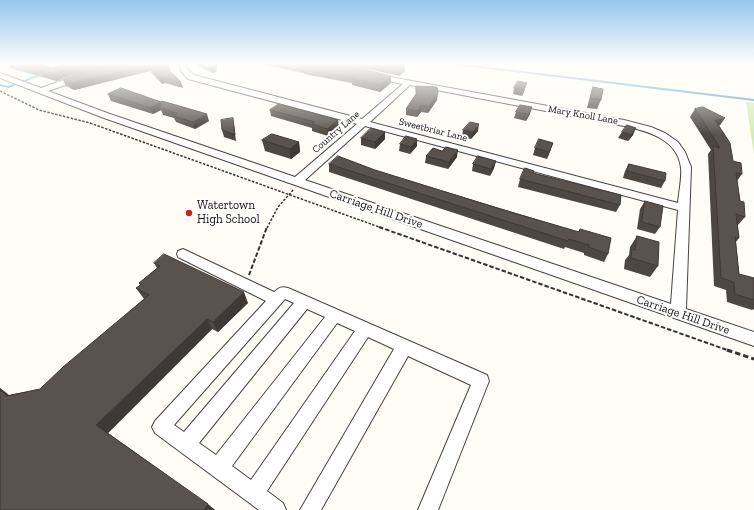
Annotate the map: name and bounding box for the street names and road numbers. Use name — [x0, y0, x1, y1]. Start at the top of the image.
street label: Mary Knoll Lane — [547, 103, 619, 127]
street label: Country Lane — [310, 108, 362, 156]
street label: Sweetbriar Lane — [397, 116, 469, 144]
street label: Carriage Hill Drive — [328, 186, 424, 232]
street label: Carriage Hill Drive — [635, 292, 731, 338]

